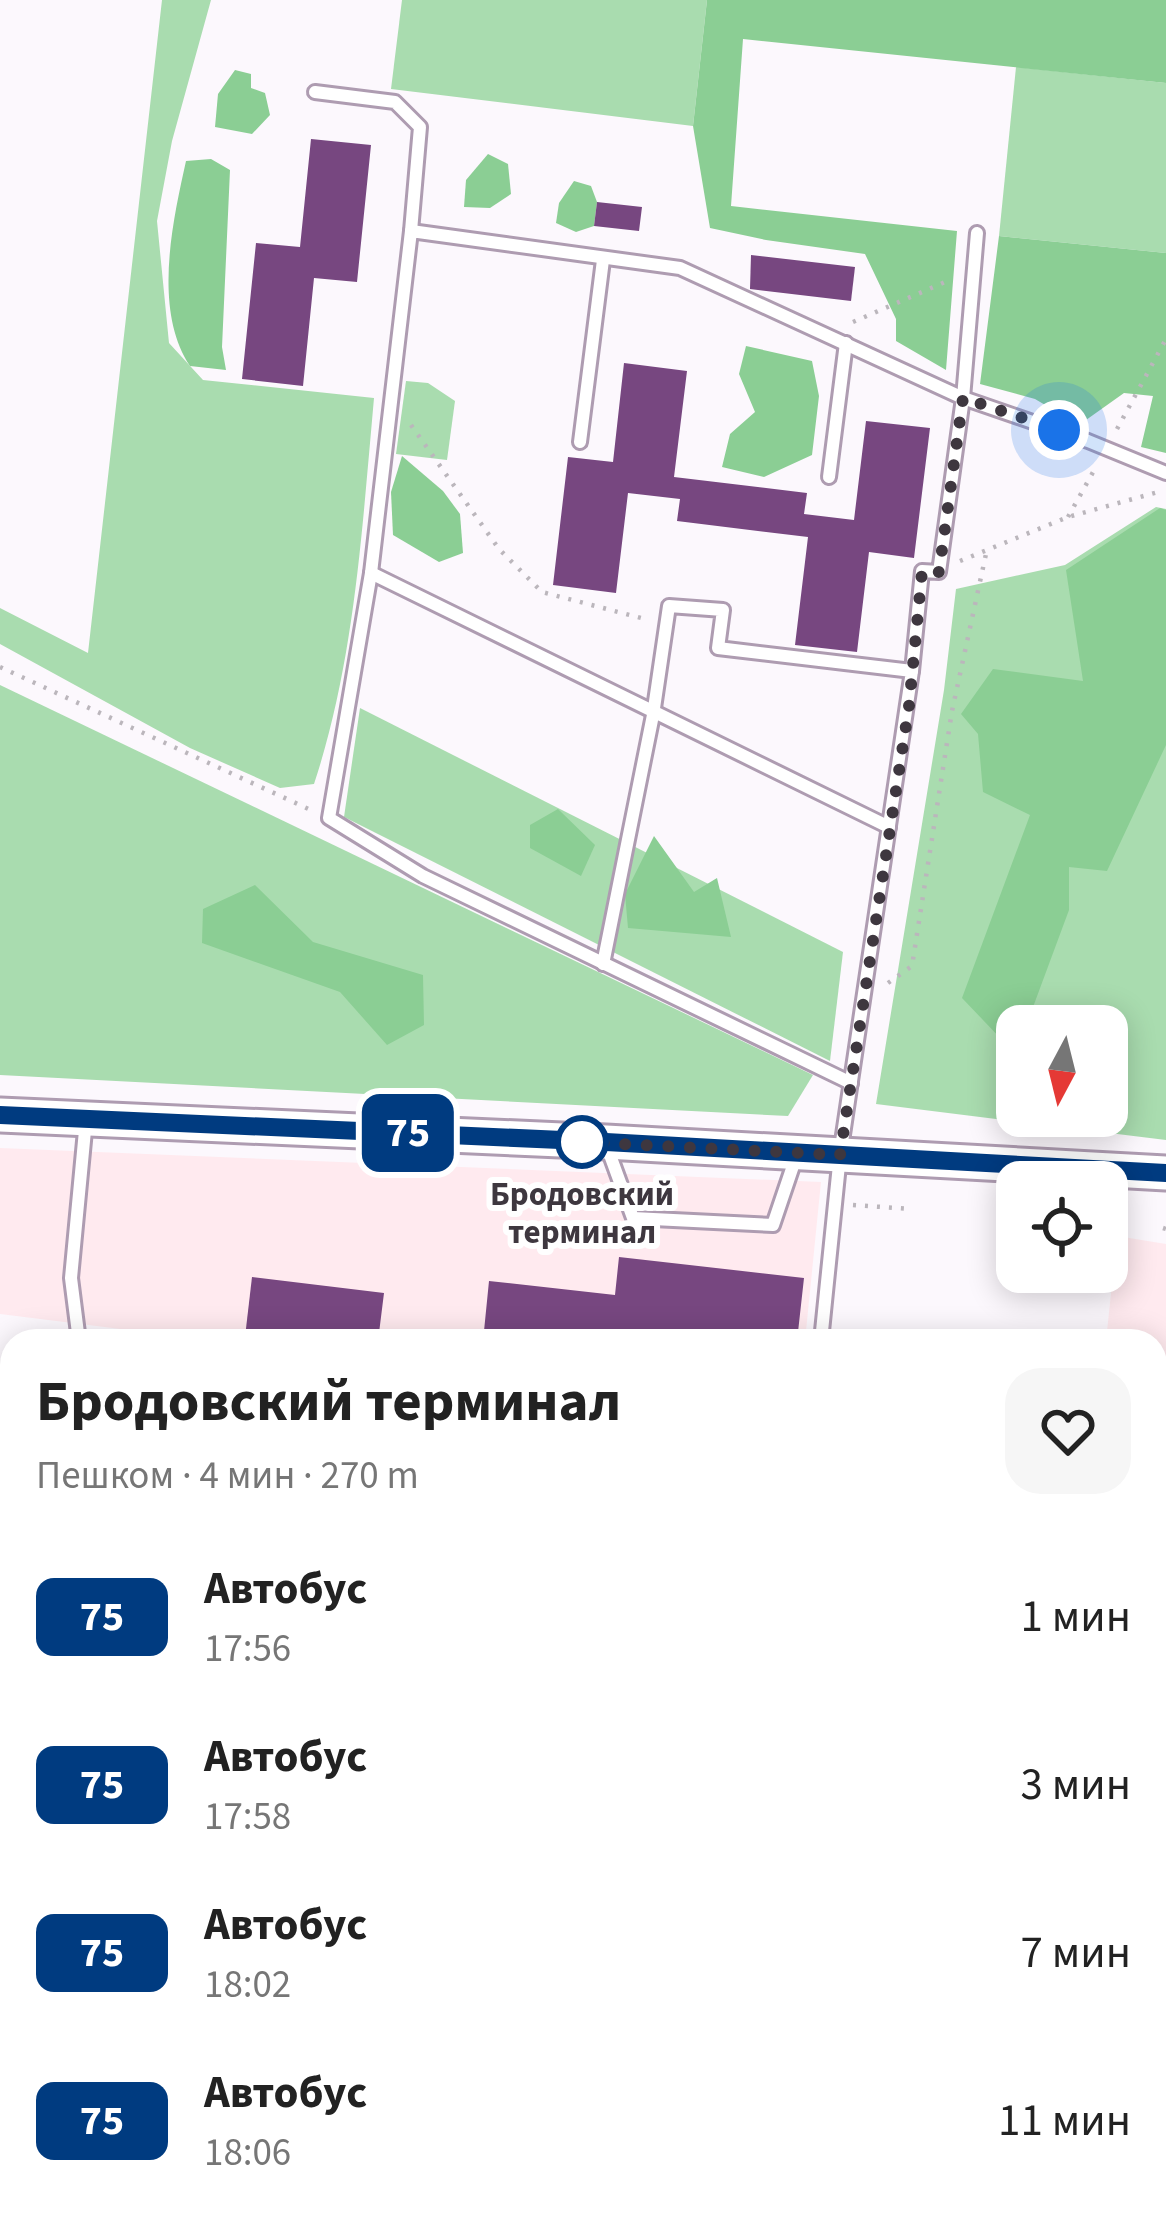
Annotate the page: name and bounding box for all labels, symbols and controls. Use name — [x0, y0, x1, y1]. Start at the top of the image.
your location — [1029, 400, 1089, 460]
north arrow — [996, 1005, 1128, 1137]
map controls — [996, 1005, 1128, 1293]
line badge: 75 — [354, 1094, 462, 1172]
text: 75 — [386, 1103, 430, 1163]
marker: Бродовский терминал — [557, 1117, 607, 1167]
button: locate — [996, 1161, 1128, 1293]
place label: Бродовский терминал — [490, 1171, 674, 1256]
text: Бродовский терминал — [36, 1362, 621, 1443]
button: heart — [1005, 1368, 1131, 1494]
text: Пешком · 4 мин · 270 m — [36, 1448, 419, 1504]
text: Автобус — [204, 1557, 367, 1621]
text: 1 мин — [1020, 1585, 1131, 1649]
text: 75 — [80, 1587, 124, 1647]
text: 17:56 — [204, 1621, 291, 1677]
text: Автобус — [204, 1725, 367, 1789]
text: 3 мин — [1020, 1753, 1131, 1817]
text: 75 — [80, 1755, 124, 1815]
text: 17:58 — [204, 1789, 291, 1845]
text: Автобус — [204, 1893, 367, 1957]
text: 7 мин — [1020, 1921, 1131, 1985]
text: 75 — [80, 1923, 124, 1983]
text: 18:02 — [204, 1957, 291, 2013]
text: Автобус — [204, 2061, 367, 2125]
text: 11 мин — [998, 2089, 1131, 2153]
text: 75 — [80, 2091, 124, 2151]
text: 18:06 — [204, 2125, 291, 2181]

